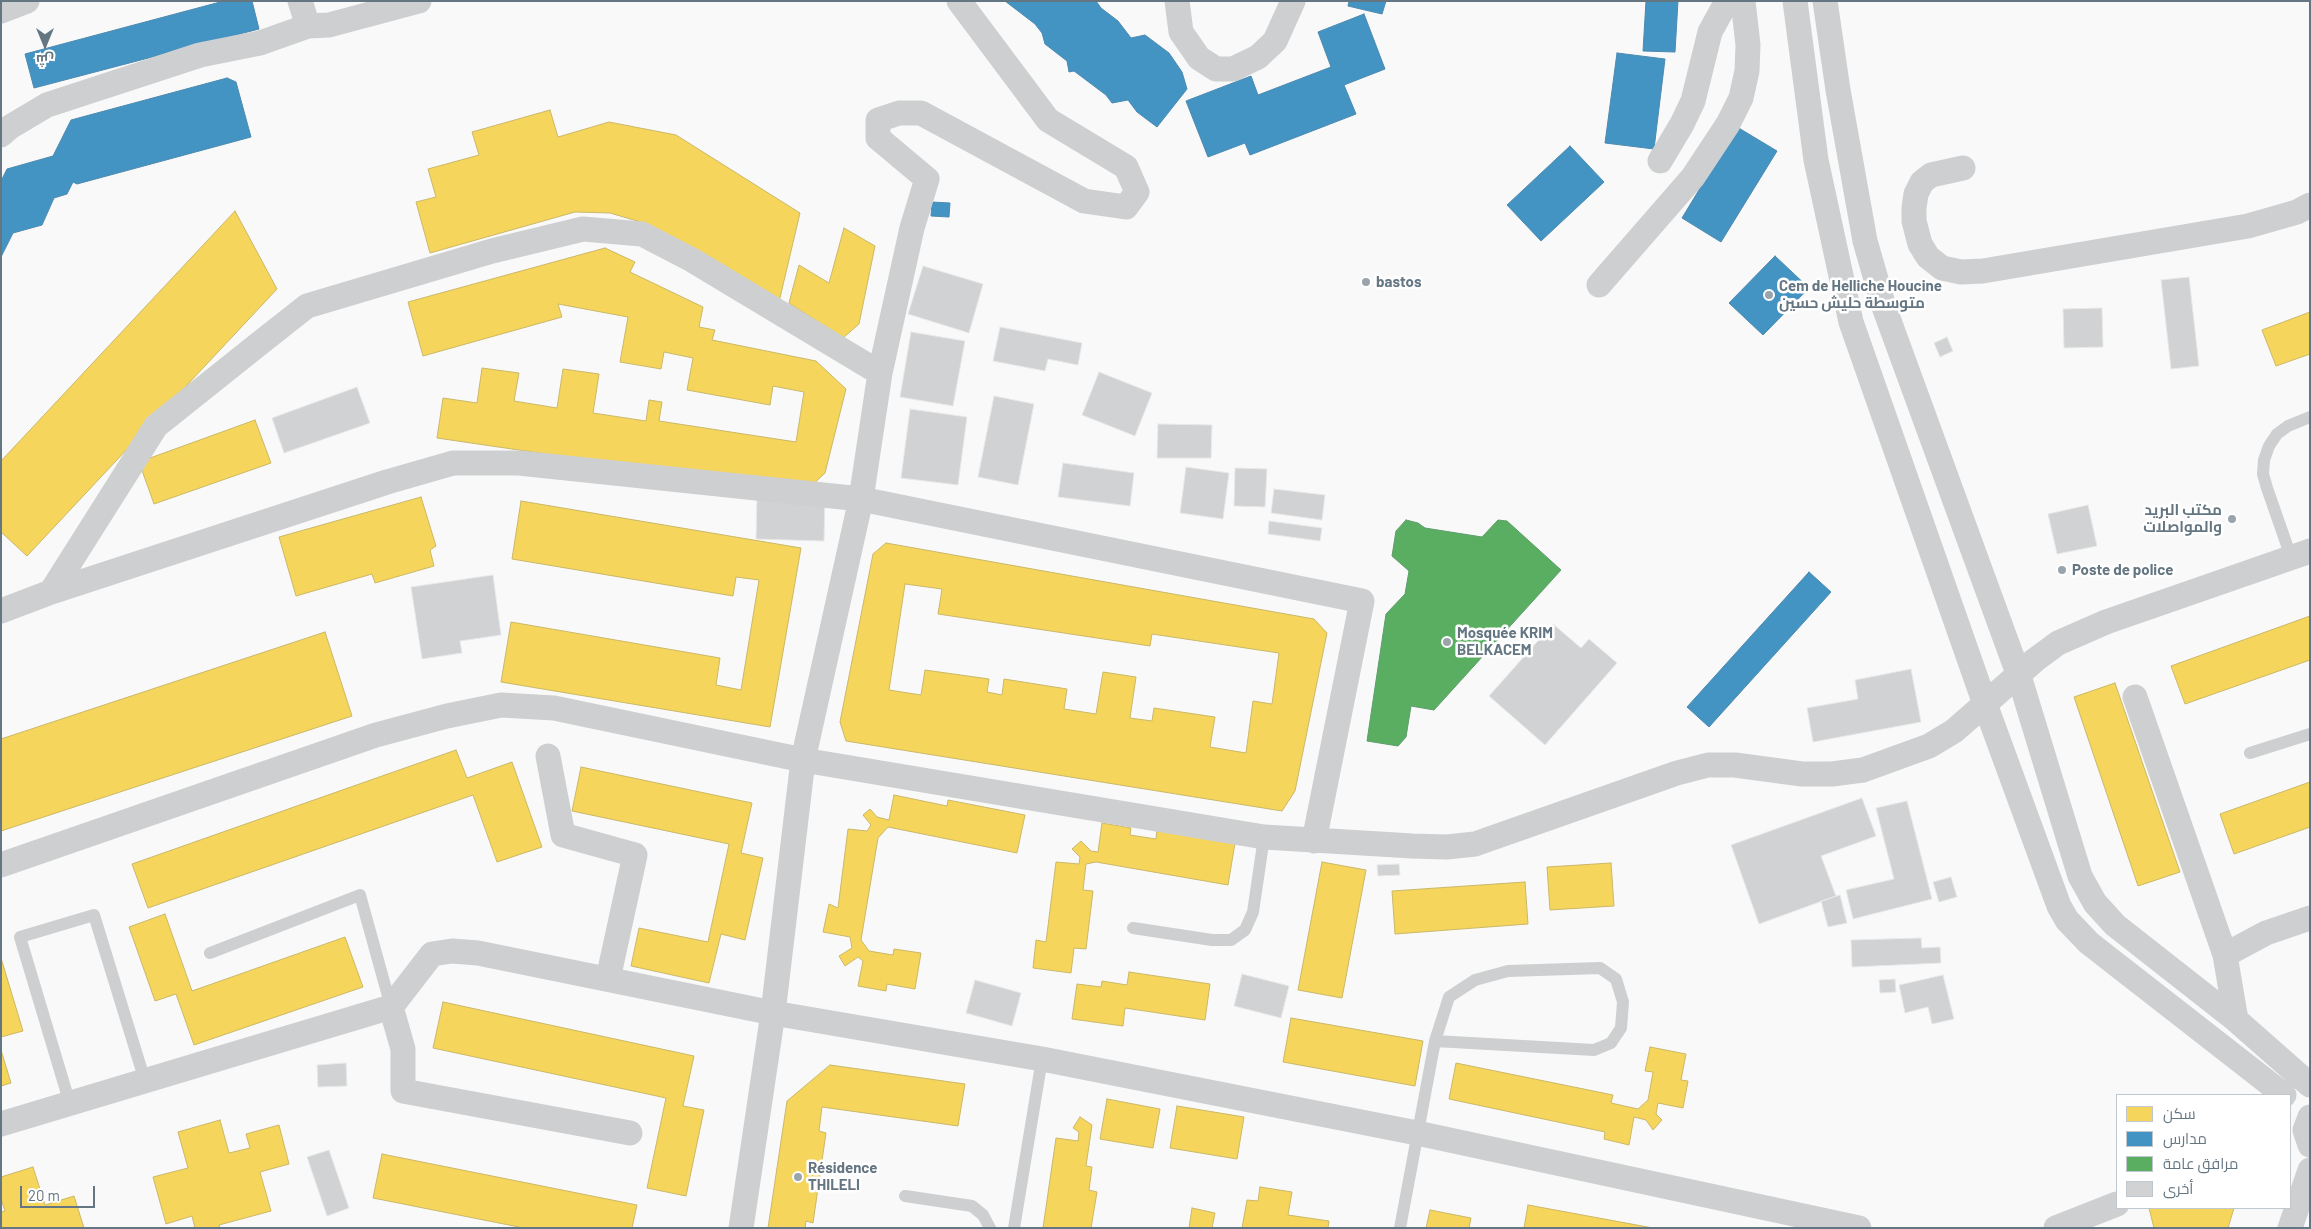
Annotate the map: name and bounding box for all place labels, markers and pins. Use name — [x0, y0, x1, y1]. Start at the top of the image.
place label: bastos — [1376, 273, 1421, 291]
marker: bastos — [1360, 276, 1372, 288]
place label: Cem de Helliche Houcine متوسطة حليش حسين — [1779, 277, 1942, 312]
marker: Cem de Helliche Houcine متوسطة حليش حسين — [1763, 289, 1775, 301]
place label: مكتب البريد والمواصلات — [2143, 501, 2222, 536]
marker: مكتب البريد والمواصلات — [2226, 513, 2238, 525]
place label: Poste de police — [2072, 561, 2173, 579]
marker: Poste de police — [2056, 564, 2068, 576]
place label: Mosquée KRIM BELKACEM — [1457, 624, 1553, 659]
marker: Mosquée KRIM BELKACEM — [1441, 636, 1453, 648]
place label: Résidence THILELI — [808, 1159, 878, 1194]
marker: Résidence THILELI — [792, 1171, 804, 1183]

